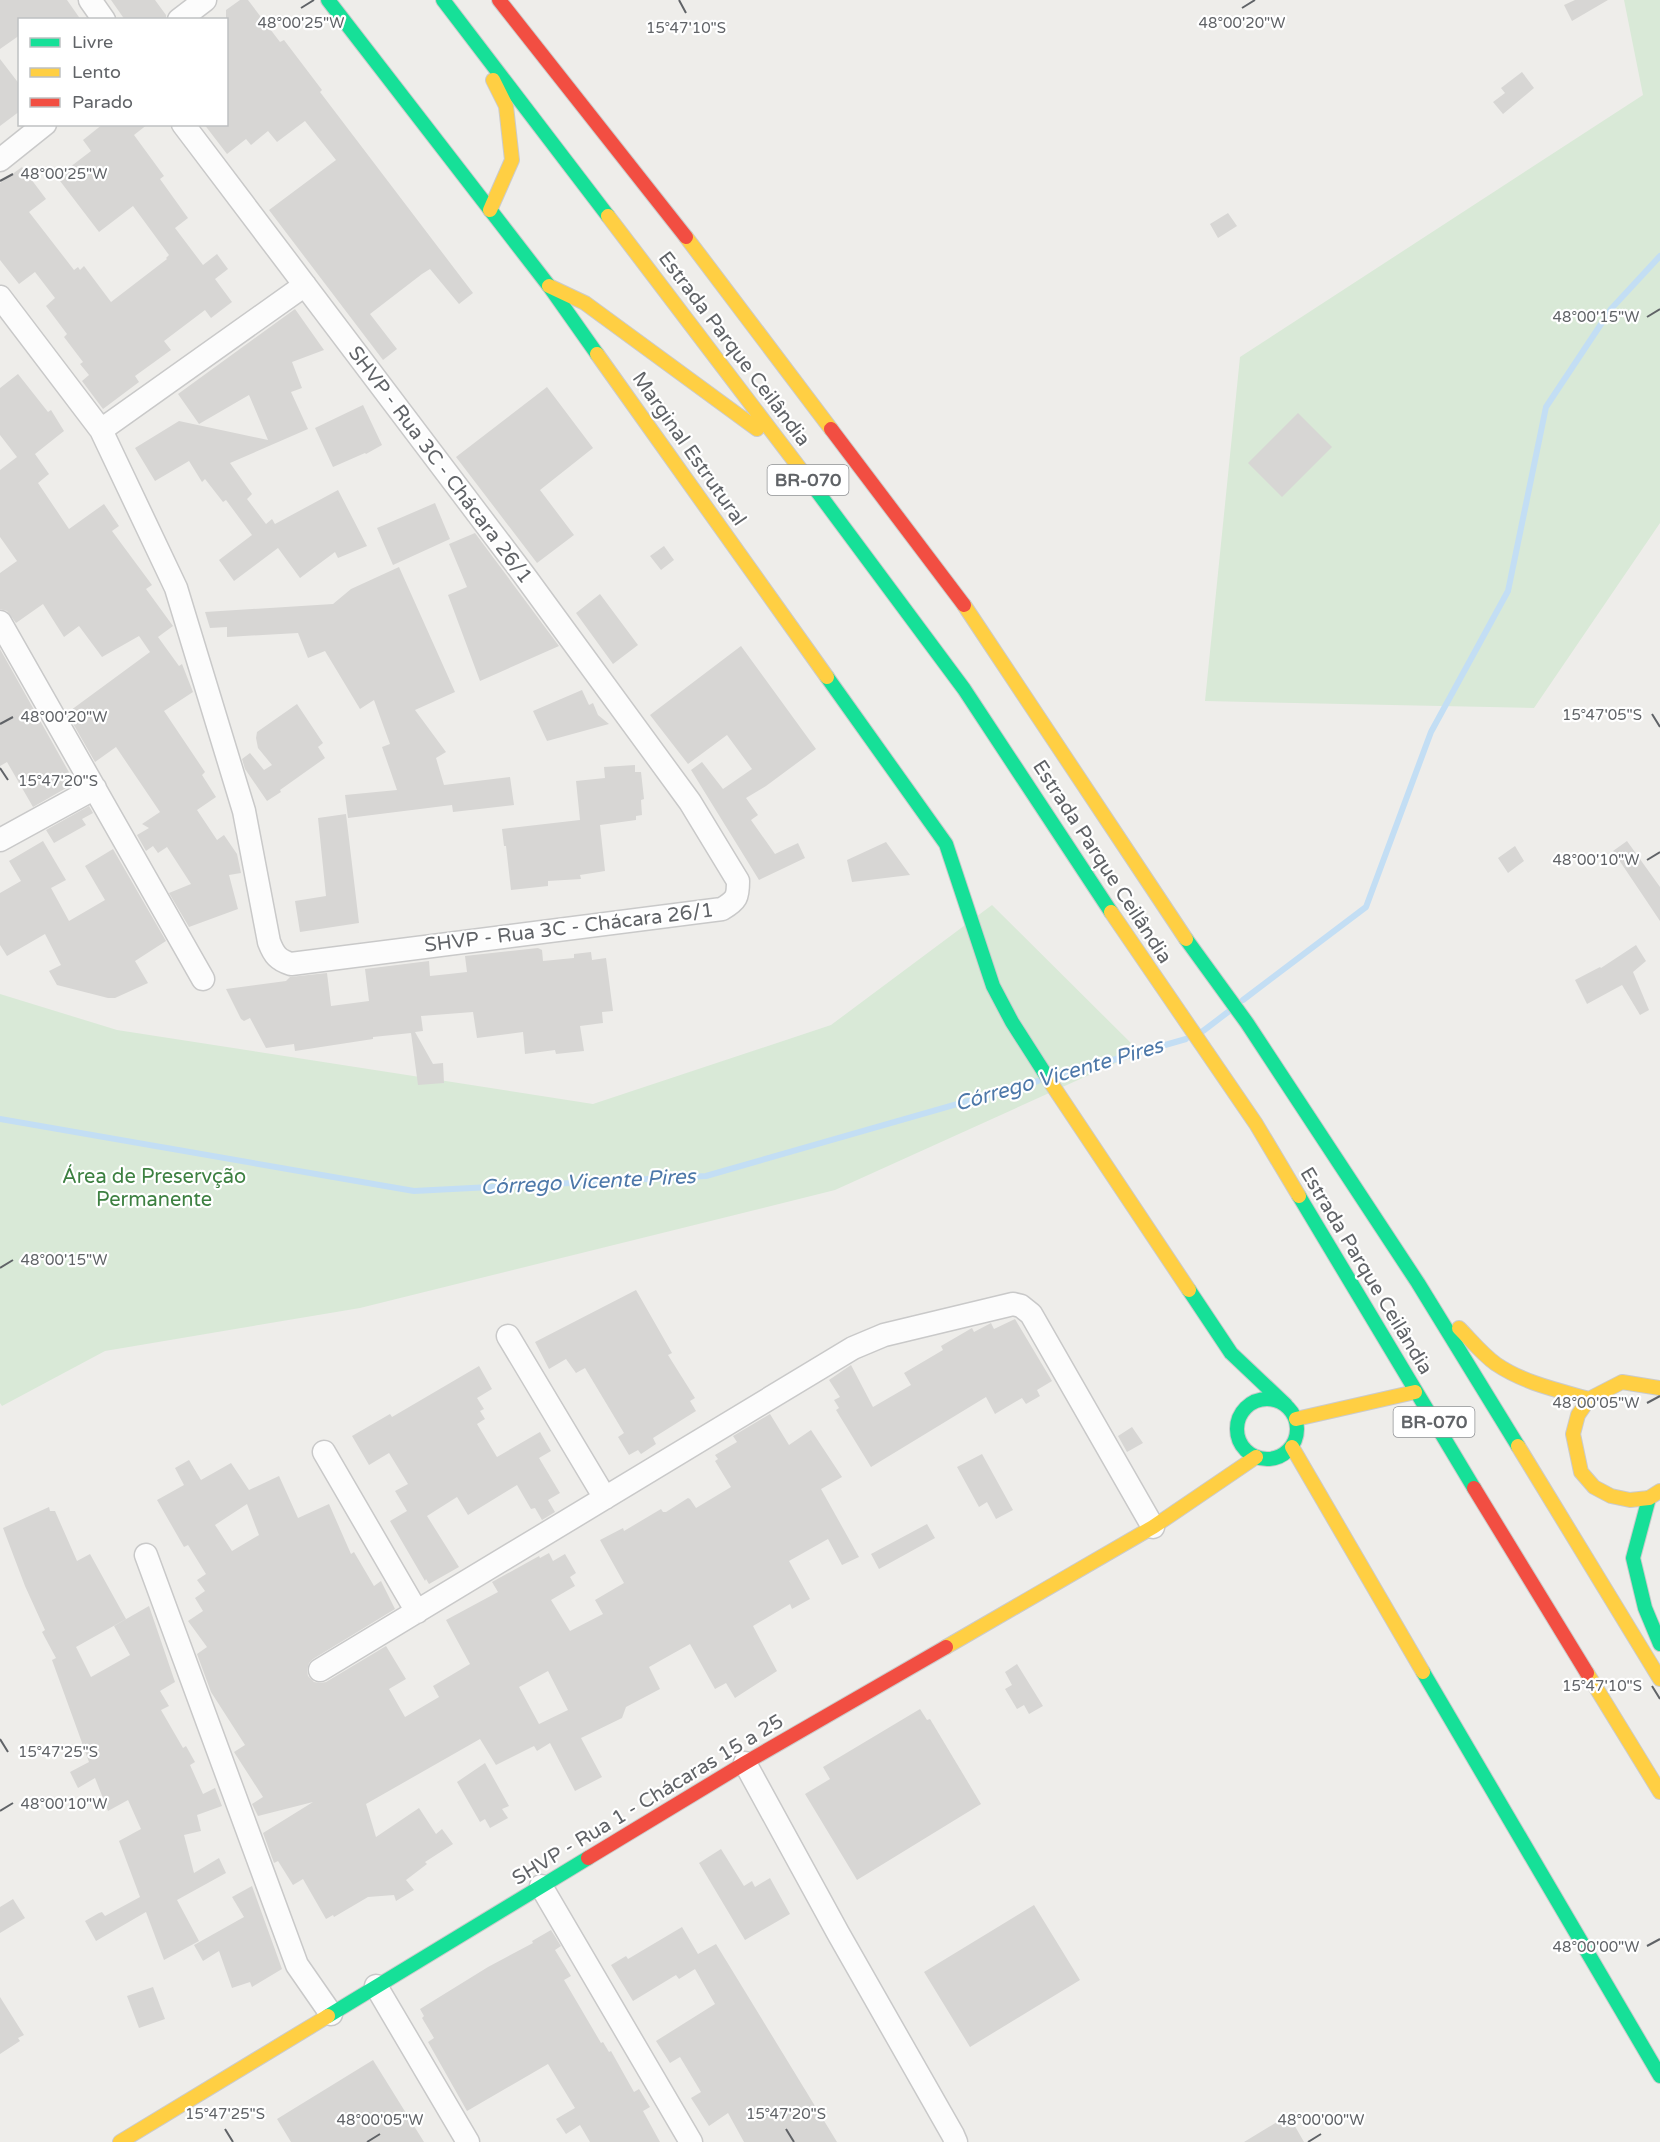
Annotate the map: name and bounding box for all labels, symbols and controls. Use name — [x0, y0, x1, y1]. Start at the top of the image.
text: 48°00'25"W — [258, 14, 344, 32]
text: 48°00'20"W — [1199, 14, 1285, 32]
legend — [18, 18, 228, 126]
text: 15°47'10"S — [646, 19, 726, 37]
text: Livre — [72, 31, 113, 53]
text: Lento — [72, 61, 121, 83]
text: Parado — [72, 91, 133, 113]
text: 48°00'25"W — [21, 165, 107, 183]
street label: Estrada Parque Ceilândia — [653, 247, 815, 451]
text: 48°00'15"W — [1553, 308, 1639, 326]
street label: SHVP - Rua 3C - Chácara 26/1 — [343, 342, 537, 588]
street label: Marginal Estrutural — [627, 367, 751, 531]
road number: BR-070 — [768, 465, 848, 495]
text: 15°47'05"S — [1562, 706, 1642, 724]
text: 48°00'20"W — [21, 708, 107, 726]
street label: Estrada Parque Ceilândia — [1027, 756, 1177, 968]
text: 15°47'20"S — [18, 772, 98, 790]
text: 48°00'10"W — [1553, 851, 1639, 869]
street label: SHVP - Rua 3C - Chácara 26/1 — [423, 898, 715, 958]
water label: Córrego Vicente Pires — [952, 1033, 1168, 1117]
street label: Estrada Parque Ceilândia — [1294, 1163, 1438, 1379]
park label: Área de Preservção Permanente — [62, 1164, 246, 1212]
water label: Córrego Vicente Pires — [480, 1164, 698, 1200]
text: 48°00'15"W — [21, 1251, 107, 1269]
text: 48°00'05"W — [1553, 1394, 1639, 1412]
road number: BR-070 — [1394, 1407, 1474, 1437]
text: 15°47'10"S — [1562, 1677, 1642, 1695]
street label: SHVP - Rua 1 - Chácaras 15 a 25 — [508, 1709, 788, 1891]
text: 15°47'25"S — [18, 1743, 98, 1761]
text: 48°00'10"W — [21, 1795, 107, 1813]
text: 48°00'00"W — [1553, 1938, 1639, 1956]
text: 15°47'25"S — [185, 2105, 265, 2123]
text: 15°47'20"S — [746, 2105, 826, 2123]
text: 48°00'05"W — [337, 2111, 423, 2129]
text: 48°00'00"W — [1278, 2111, 1364, 2129]

